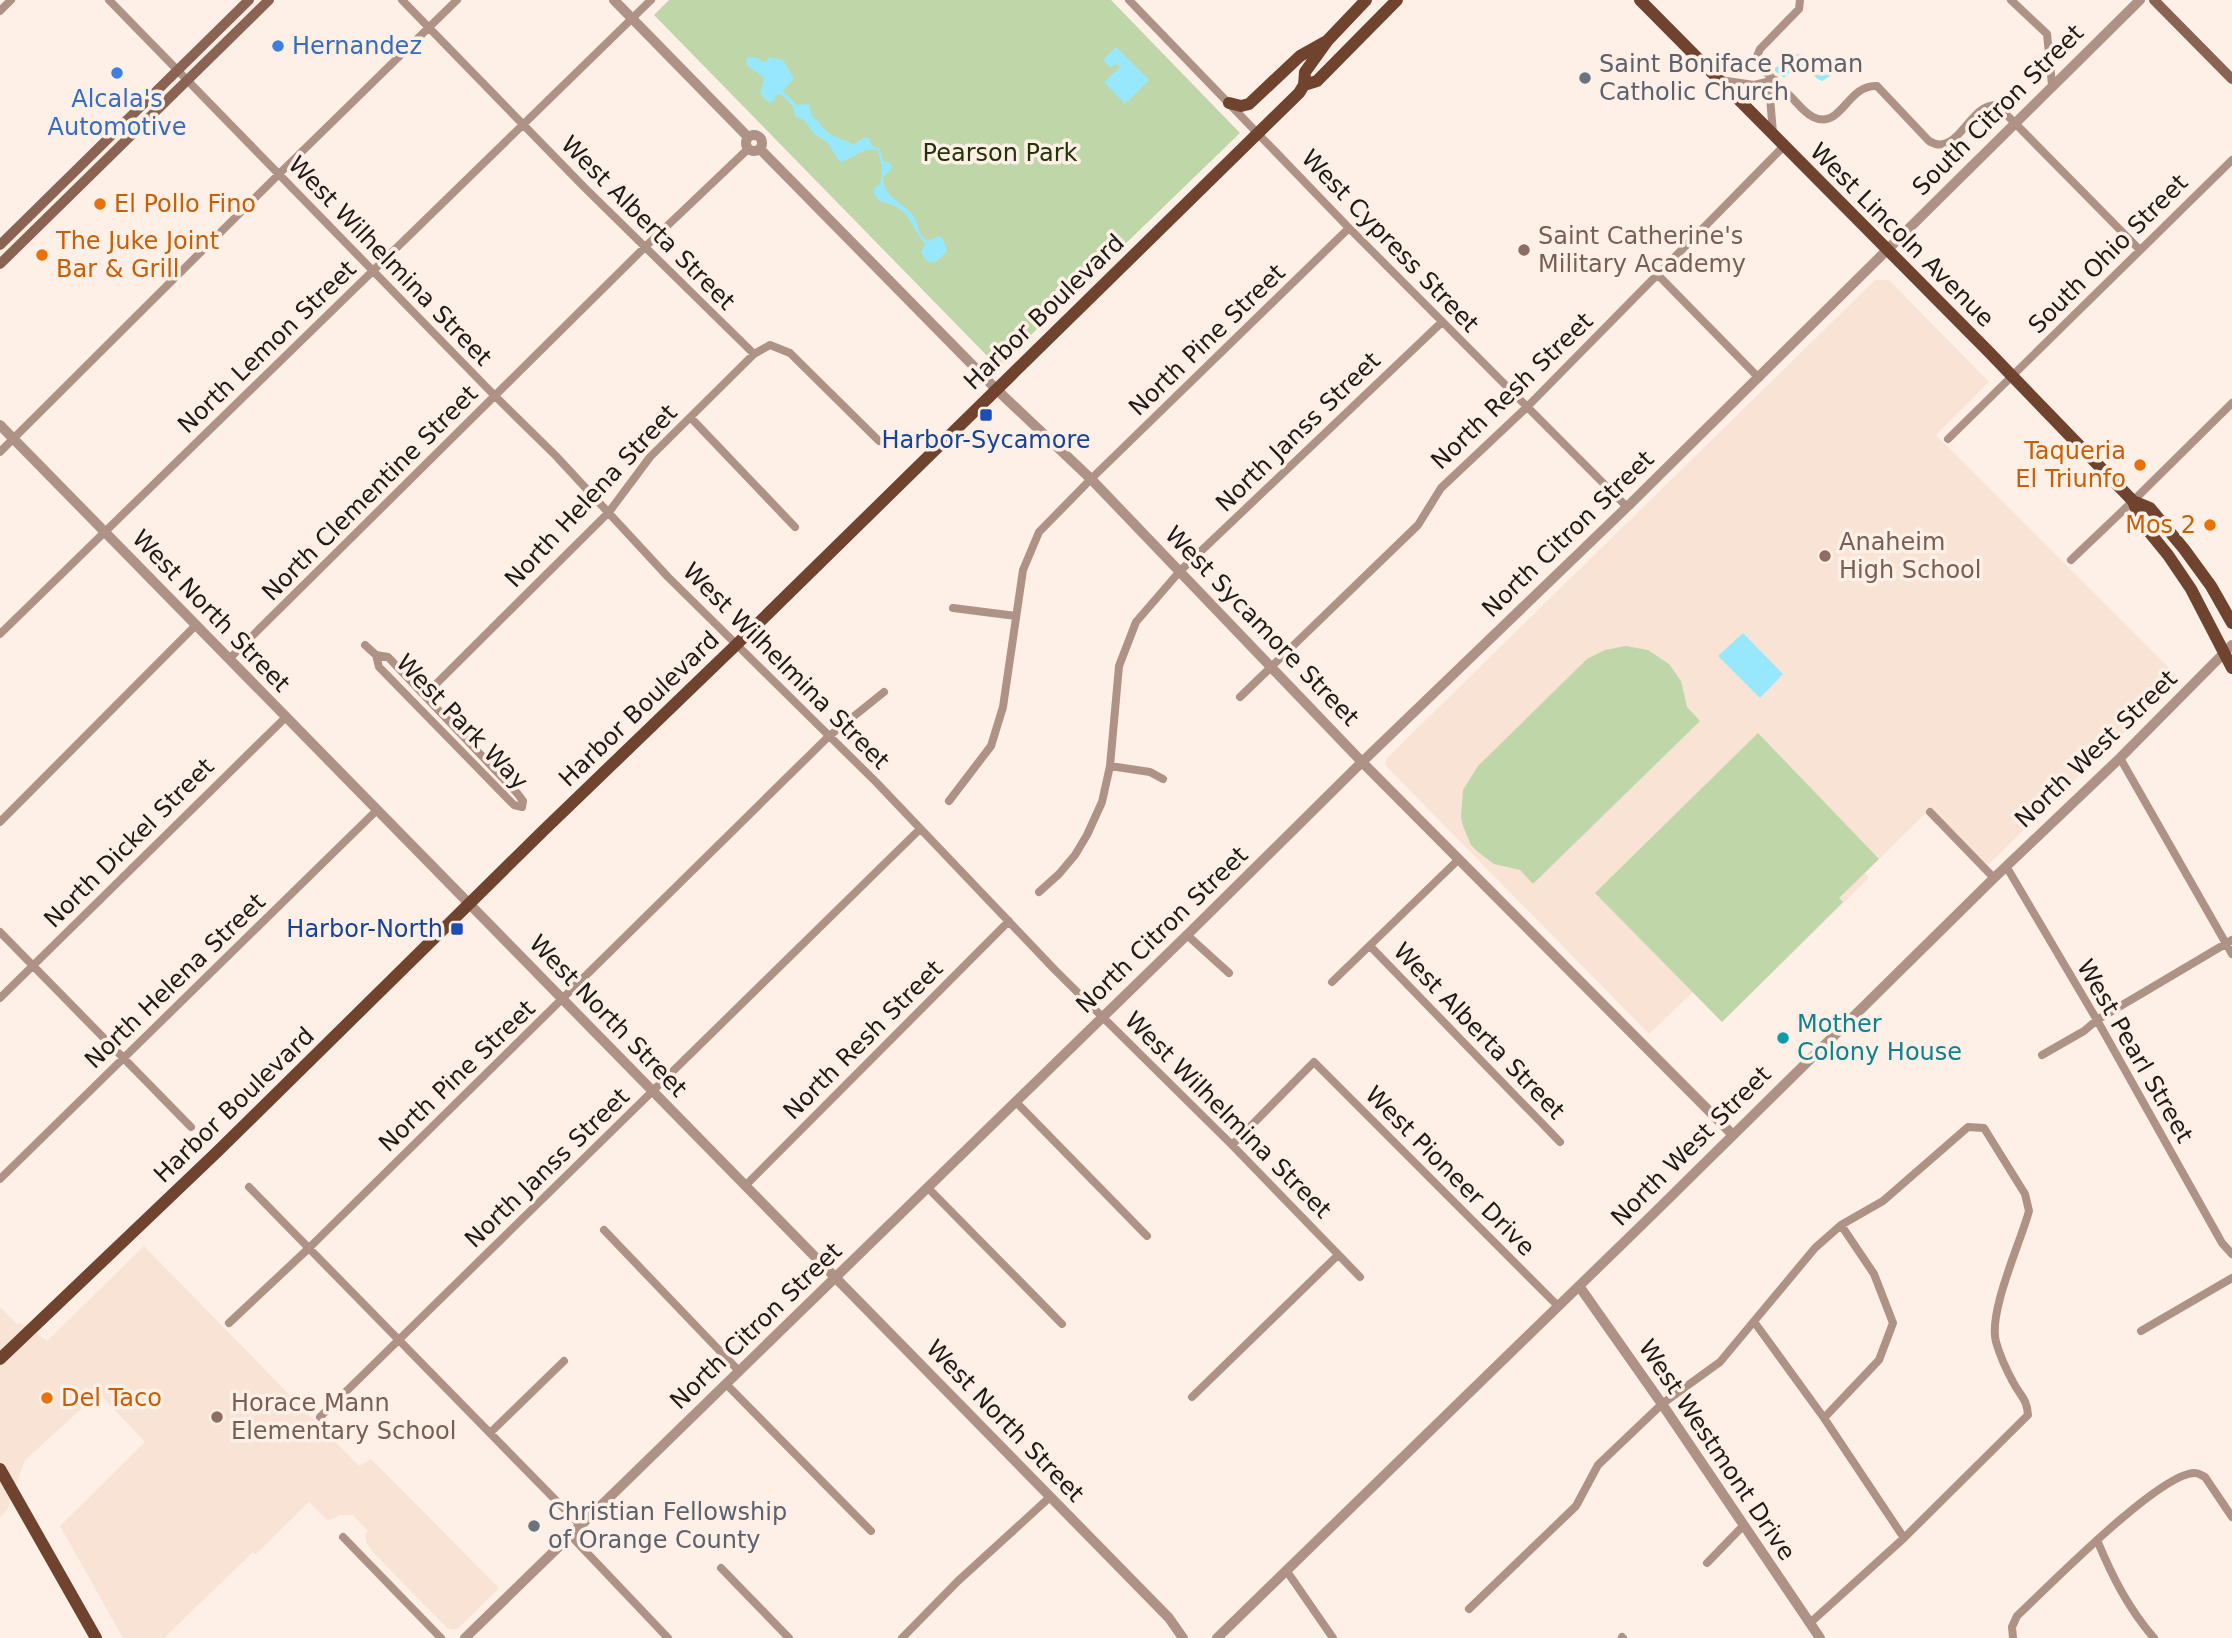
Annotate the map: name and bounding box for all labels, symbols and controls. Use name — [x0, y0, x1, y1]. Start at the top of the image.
street label: South Citron Street — [1907, 19, 2089, 201]
place label: Hernandez — [292, 32, 422, 60]
marker: Hernandez — [270, 38, 286, 54]
place label: Saint Boniface Roman Catholic Church — [1599, 50, 1863, 106]
marker: Alcala's Automotive — [109, 65, 125, 81]
marker: Saint Boniface Roman Catholic Church — [1577, 70, 1593, 86]
place label: Alcala's Automotive — [48, 85, 186, 141]
street label: West Alberta Street — [555, 130, 741, 316]
street label: West Lincoln Avenue — [1804, 137, 2000, 333]
park label: Pearson Park — [923, 139, 1078, 167]
street label: West Cypress Street — [1296, 144, 1484, 338]
street label: West Wilhelmina Street — [283, 150, 497, 372]
street label: South Ohio Street — [2023, 169, 2193, 339]
place label: El Pollo Fino — [114, 190, 256, 218]
marker: El Pollo Fino — [92, 196, 108, 212]
place label: Saint Catherine's Military Academy — [1538, 222, 1746, 278]
place label: The Juke Joint Bar & Grill — [55, 227, 219, 283]
street label: Harbor Boulevard — [958, 228, 1130, 396]
marker: Saint Catherine's Military Academy — [1516, 242, 1532, 258]
marker: The Juke Joint Bar & Grill — [34, 247, 50, 263]
street label: North Lemon Street — [172, 255, 362, 439]
street label: North Pine Street — [1123, 258, 1291, 422]
street label: North Resh Street — [1426, 307, 1598, 475]
street label: North Janss Street — [1210, 346, 1386, 518]
street label: North Clementine Street — [257, 380, 483, 606]
street label: North Helena Street — [499, 399, 683, 593]
marker: Harbor-Sycamore — [978, 407, 994, 423]
place label: Harbor-Sycamore — [881, 426, 1091, 454]
place label: Taqueria El Triunfo — [2015, 437, 2126, 493]
street label: North Citron Street — [1476, 445, 1660, 623]
marker: Taqueria El Triunfo — [2132, 457, 2148, 473]
place label: Mos 2 — [2125, 511, 2196, 539]
marker: Mos 2 — [2202, 517, 2218, 533]
street label: West Sycamore Street — [1159, 520, 1365, 732]
street label: West North Street — [126, 524, 296, 698]
place label: Anaheim High School — [1839, 528, 1981, 584]
marker: Anaheim High School — [1817, 548, 1833, 564]
street label: West Wilhelmina Street — [677, 557, 895, 775]
street label: Harbor Boulevard — [553, 625, 725, 793]
street label: West Park Way — [390, 649, 534, 795]
street label: North West Street — [2009, 664, 2183, 834]
street label: North Dickel Street — [38, 752, 220, 934]
street label: North Citron Street — [1070, 841, 1254, 1019]
street label: North Helena Street — [79, 888, 271, 1074]
place label: Harbor-North — [286, 915, 443, 943]
marker: Harbor-North — [449, 921, 465, 937]
street label: West North Street — [523, 929, 693, 1103]
street label: West Alberta Street — [1388, 937, 1570, 1125]
street label: West Pearl Street — [2071, 954, 2199, 1148]
street label: North Resh Street — [778, 955, 948, 1125]
street label: North Pine Street — [373, 994, 541, 1158]
street label: West Wilhelmina Street — [1119, 1006, 1337, 1224]
place label: Mother Colony House — [1797, 1010, 1962, 1066]
street label: Harbor Boulevard — [148, 1021, 320, 1189]
marker: Mother Colony House — [1775, 1030, 1791, 1046]
street label: North West Street — [1605, 1060, 1777, 1232]
street label: West Pioneer Drive — [1359, 1080, 1541, 1262]
street label: North Janss Street — [459, 1082, 635, 1254]
street label: North Citron Street — [664, 1237, 848, 1415]
street label: West North Street — [920, 1334, 1090, 1508]
street label: West Westmont Drive — [1633, 1334, 1801, 1566]
place label: Del Taco — [61, 1384, 162, 1412]
place label: Horace Mann Elementary School — [231, 1389, 456, 1445]
marker: Del Taco — [39, 1390, 55, 1406]
marker: Horace Mann Elementary School — [209, 1409, 225, 1425]
place label: Christian Fellowship of Orange County — [548, 1498, 787, 1554]
marker: Christian Fellowship of Orange County — [526, 1518, 542, 1534]

